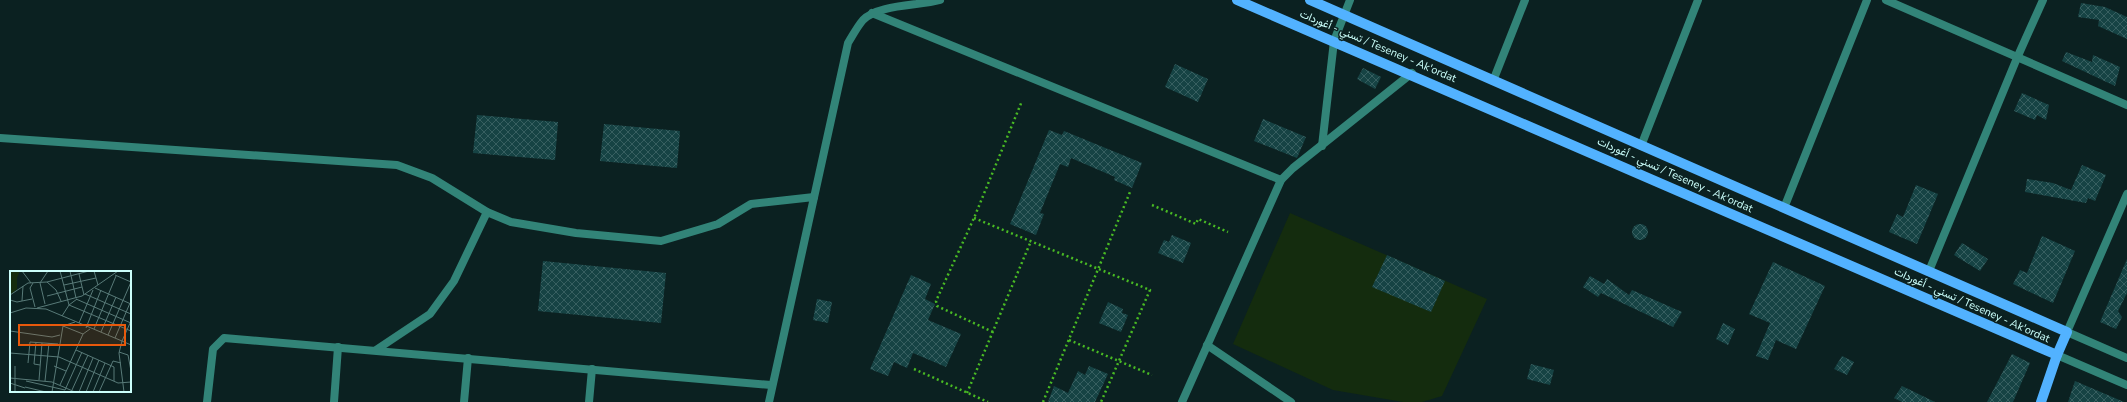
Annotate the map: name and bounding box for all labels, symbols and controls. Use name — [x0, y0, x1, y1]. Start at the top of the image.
street label: تسني - أغوردات / Teseney - Ak'ordat — [1297, 6, 1459, 88]
street label: تسني - أغوردات / Teseney - Ak'ordat — [1594, 134, 1755, 218]
street label: تسني - أغوردات / Teseney - Ak'ordat — [1891, 264, 2052, 348]
inset map — [10, 271, 131, 392]

